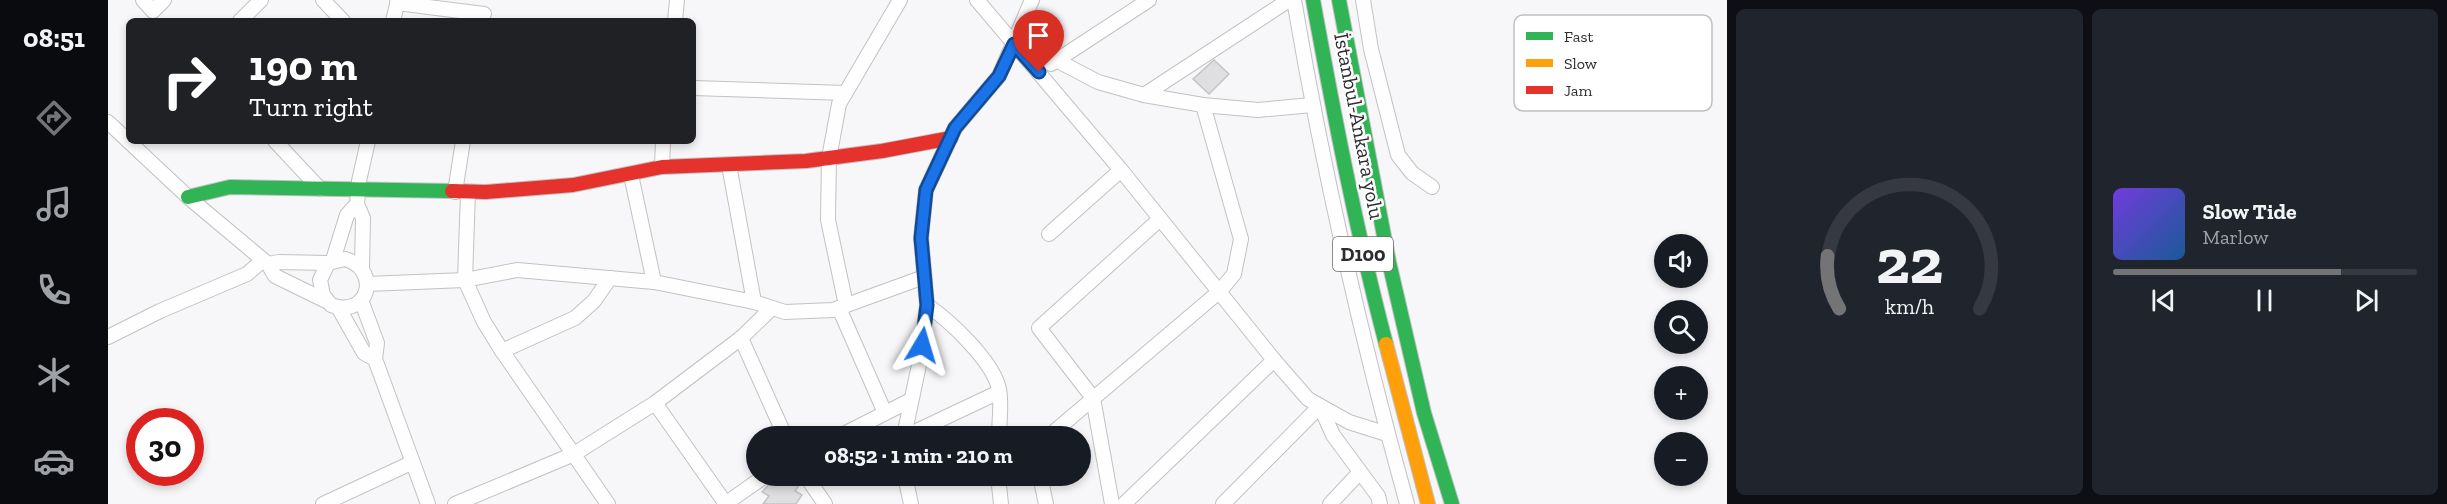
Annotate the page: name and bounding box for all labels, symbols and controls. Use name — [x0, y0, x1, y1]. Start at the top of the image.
pin — [1013, 10, 1064, 72]
legend — [1514, 15, 1712, 111]
icon: arrive — [1022, 19, 1055, 52]
text: 08:51 — [23, 22, 85, 54]
text: Fast — [1564, 27, 1593, 46]
street label: İstanbul-Ankara yolu — [1329, 31, 1390, 221]
text: 190 m — [249, 40, 357, 91]
icon: right — [150, 42, 228, 120]
text: Slow — [1564, 54, 1598, 73]
text: Jam — [1564, 81, 1593, 100]
text: Turn right — [249, 91, 373, 123]
icon: directions — [33, 97, 75, 139]
icon: music — [33, 183, 75, 225]
text: Slow Tide — [2203, 198, 2297, 225]
text: 22 — [1876, 224, 1943, 299]
text: Marlow — [2203, 225, 2269, 249]
map controls — [1654, 234, 1708, 486]
button: sound — [1654, 234, 1708, 288]
road number: D100 — [1333, 237, 1393, 271]
icon: phone — [33, 269, 75, 311]
icon: previous — [2147, 284, 2180, 317]
icon: pause — [2248, 284, 2281, 317]
icon: next — [2350, 284, 2383, 317]
text: km/h — [1885, 294, 1934, 319]
button: search — [1654, 300, 1708, 354]
position arrow — [890, 313, 954, 377]
icon: climate — [33, 354, 75, 396]
button: + — [1654, 366, 1708, 420]
speed limit sign: 30 — [126, 408, 204, 486]
button: − — [1654, 432, 1708, 486]
icon: car — [33, 440, 75, 482]
text: 08:52 · 1 min · 210 m — [824, 442, 1013, 469]

